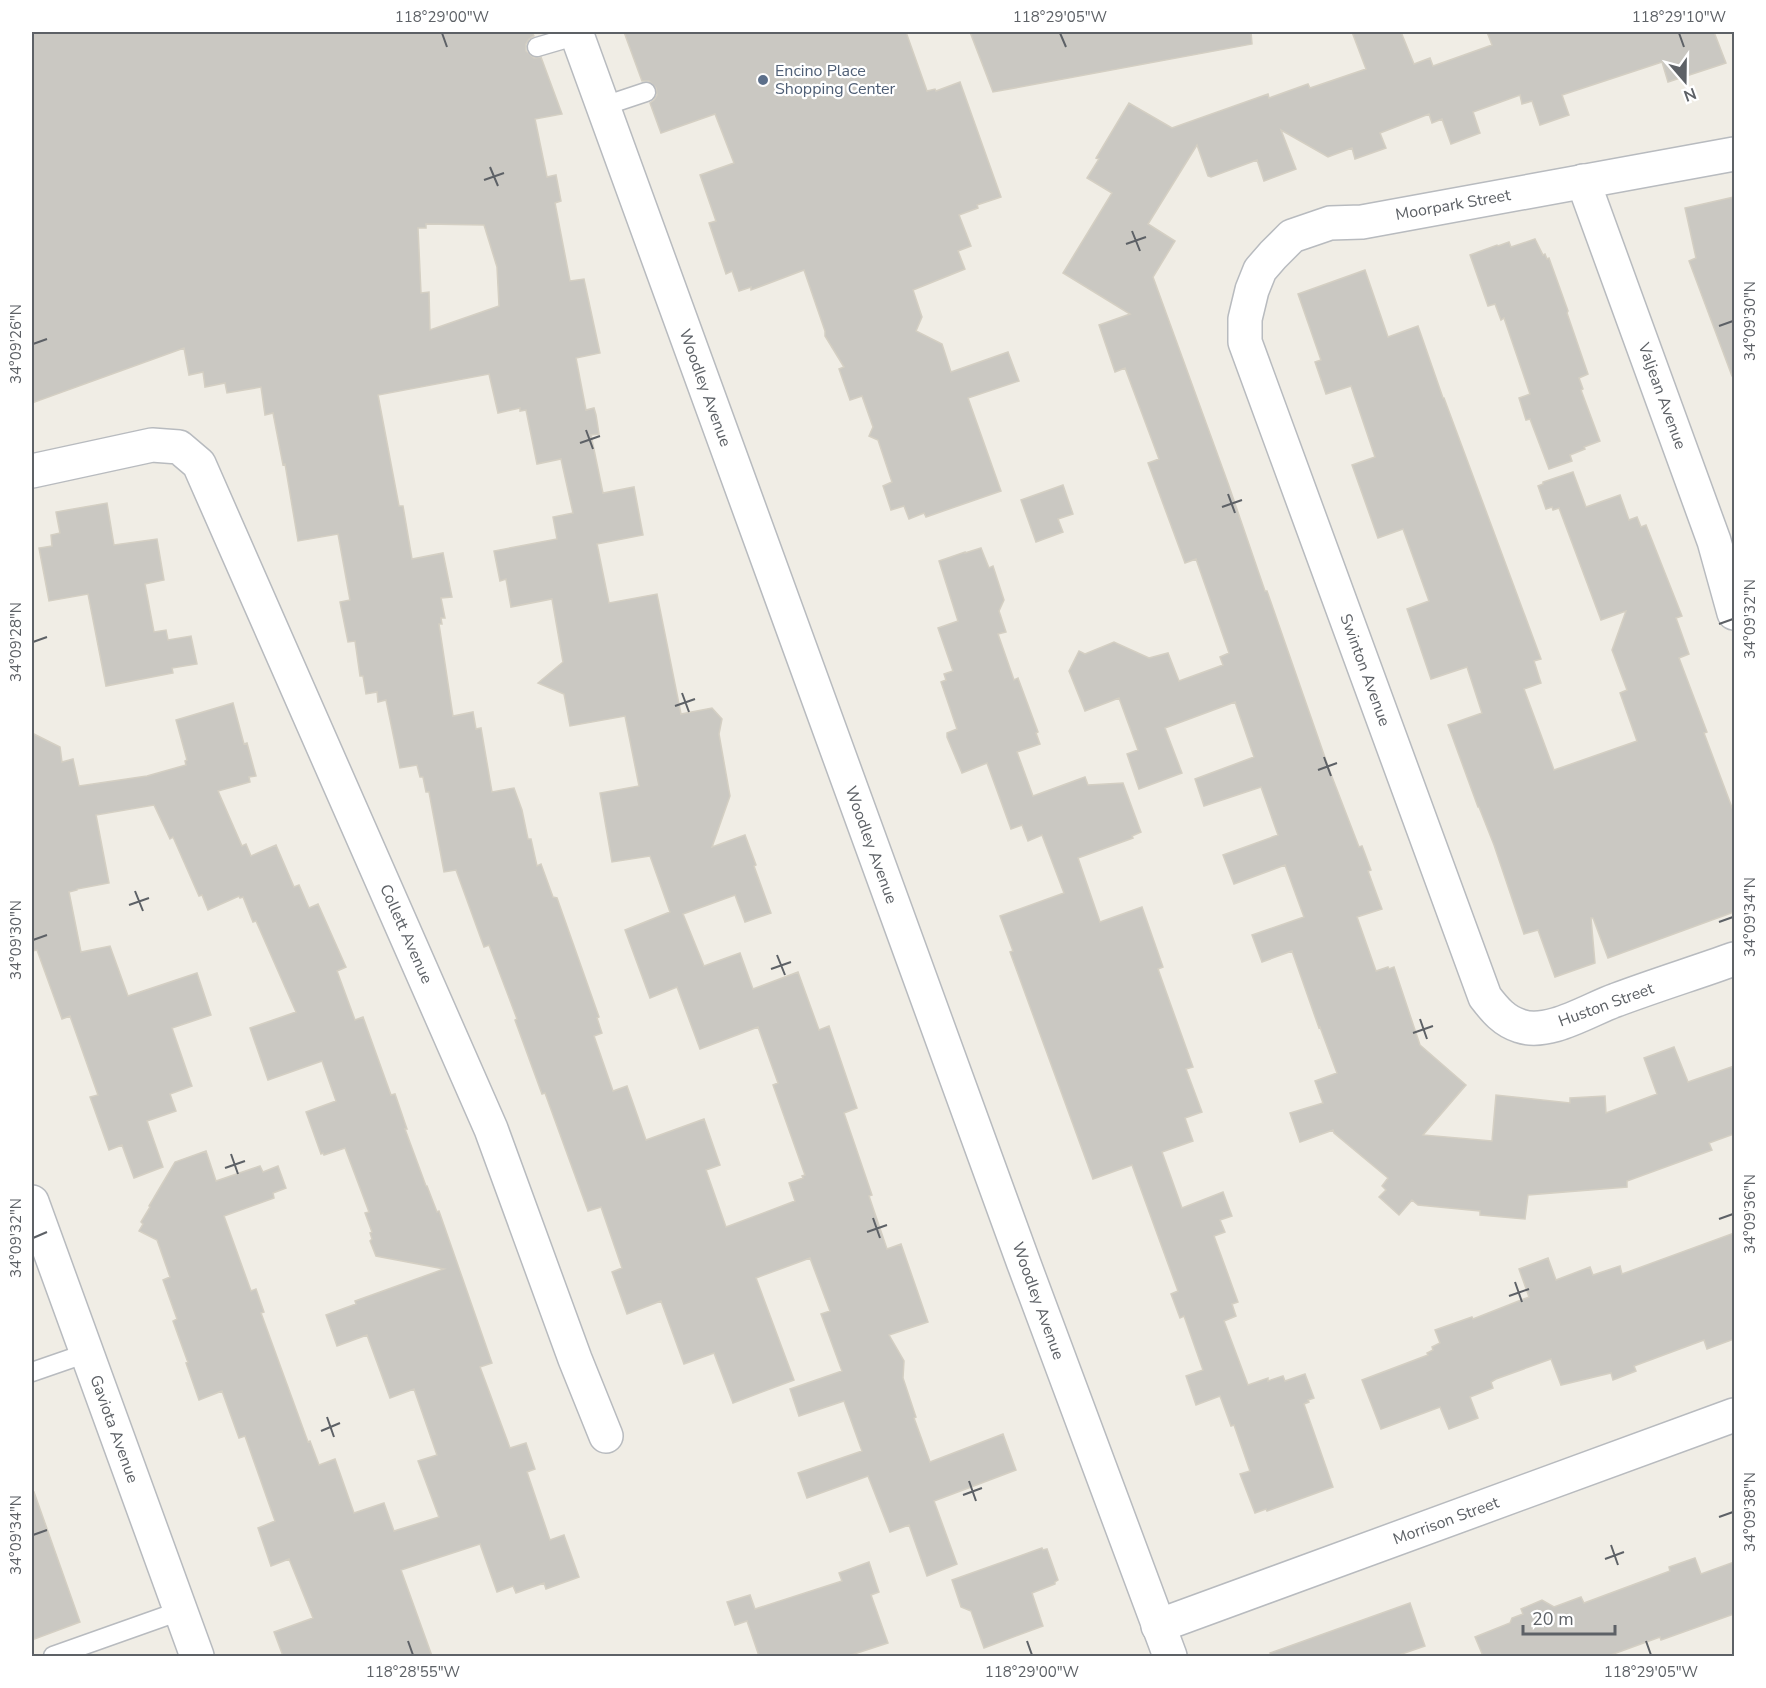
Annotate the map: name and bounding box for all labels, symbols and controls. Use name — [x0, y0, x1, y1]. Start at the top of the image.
text: 118°29'00"W — [395, 7, 490, 27]
text: 118°29'05"W — [1013, 7, 1108, 27]
text: 118°29'10"W — [1632, 7, 1727, 27]
north arrow — [1655, 51, 1715, 111]
place label: Encino Place Shopping Center — [775, 60, 896, 100]
marker: Encino Place Shopping Center — [756, 73, 770, 87]
text: N — [1680, 82, 1699, 107]
street label: Moorpark Street — [1394, 184, 1513, 226]
text: 34°09'30"N — [1740, 281, 1760, 361]
text: 34°09'26"N — [6, 304, 26, 384]
street label: Woodley Avenue — [674, 326, 736, 450]
street label: Valjean Avenue — [1632, 339, 1691, 452]
text: 34°09'32"N — [1740, 579, 1760, 659]
text: 34°09'28"N — [6, 602, 26, 682]
street label: Swinton Avenue — [1334, 611, 1396, 729]
street label: Woodley Avenue — [840, 783, 902, 907]
text: 34°09'34"N — [1740, 877, 1760, 957]
street label: Collett Avenue — [374, 881, 438, 987]
text: 34°09'30"N — [6, 900, 26, 980]
street label: Huston Street — [1555, 977, 1657, 1032]
text: 34°09'36"N — [1740, 1174, 1760, 1254]
text: 34°09'32"N — [6, 1198, 26, 1278]
street label: Woodley Avenue — [1007, 1239, 1069, 1363]
street label: Gaviota Avenue — [84, 1372, 144, 1486]
text: 34°09'38"N — [1740, 1472, 1760, 1552]
street label: Morrison Street — [1390, 1492, 1502, 1550]
text: 34°09'34"N — [6, 1495, 26, 1575]
scale bar — [1523, 1598, 1614, 1636]
text: 20 m — [1532, 1607, 1574, 1631]
text: 118°28'55"W — [366, 1662, 461, 1682]
text: 118°29'00"W — [985, 1662, 1080, 1682]
text: 118°29'05"W — [1604, 1662, 1699, 1682]

